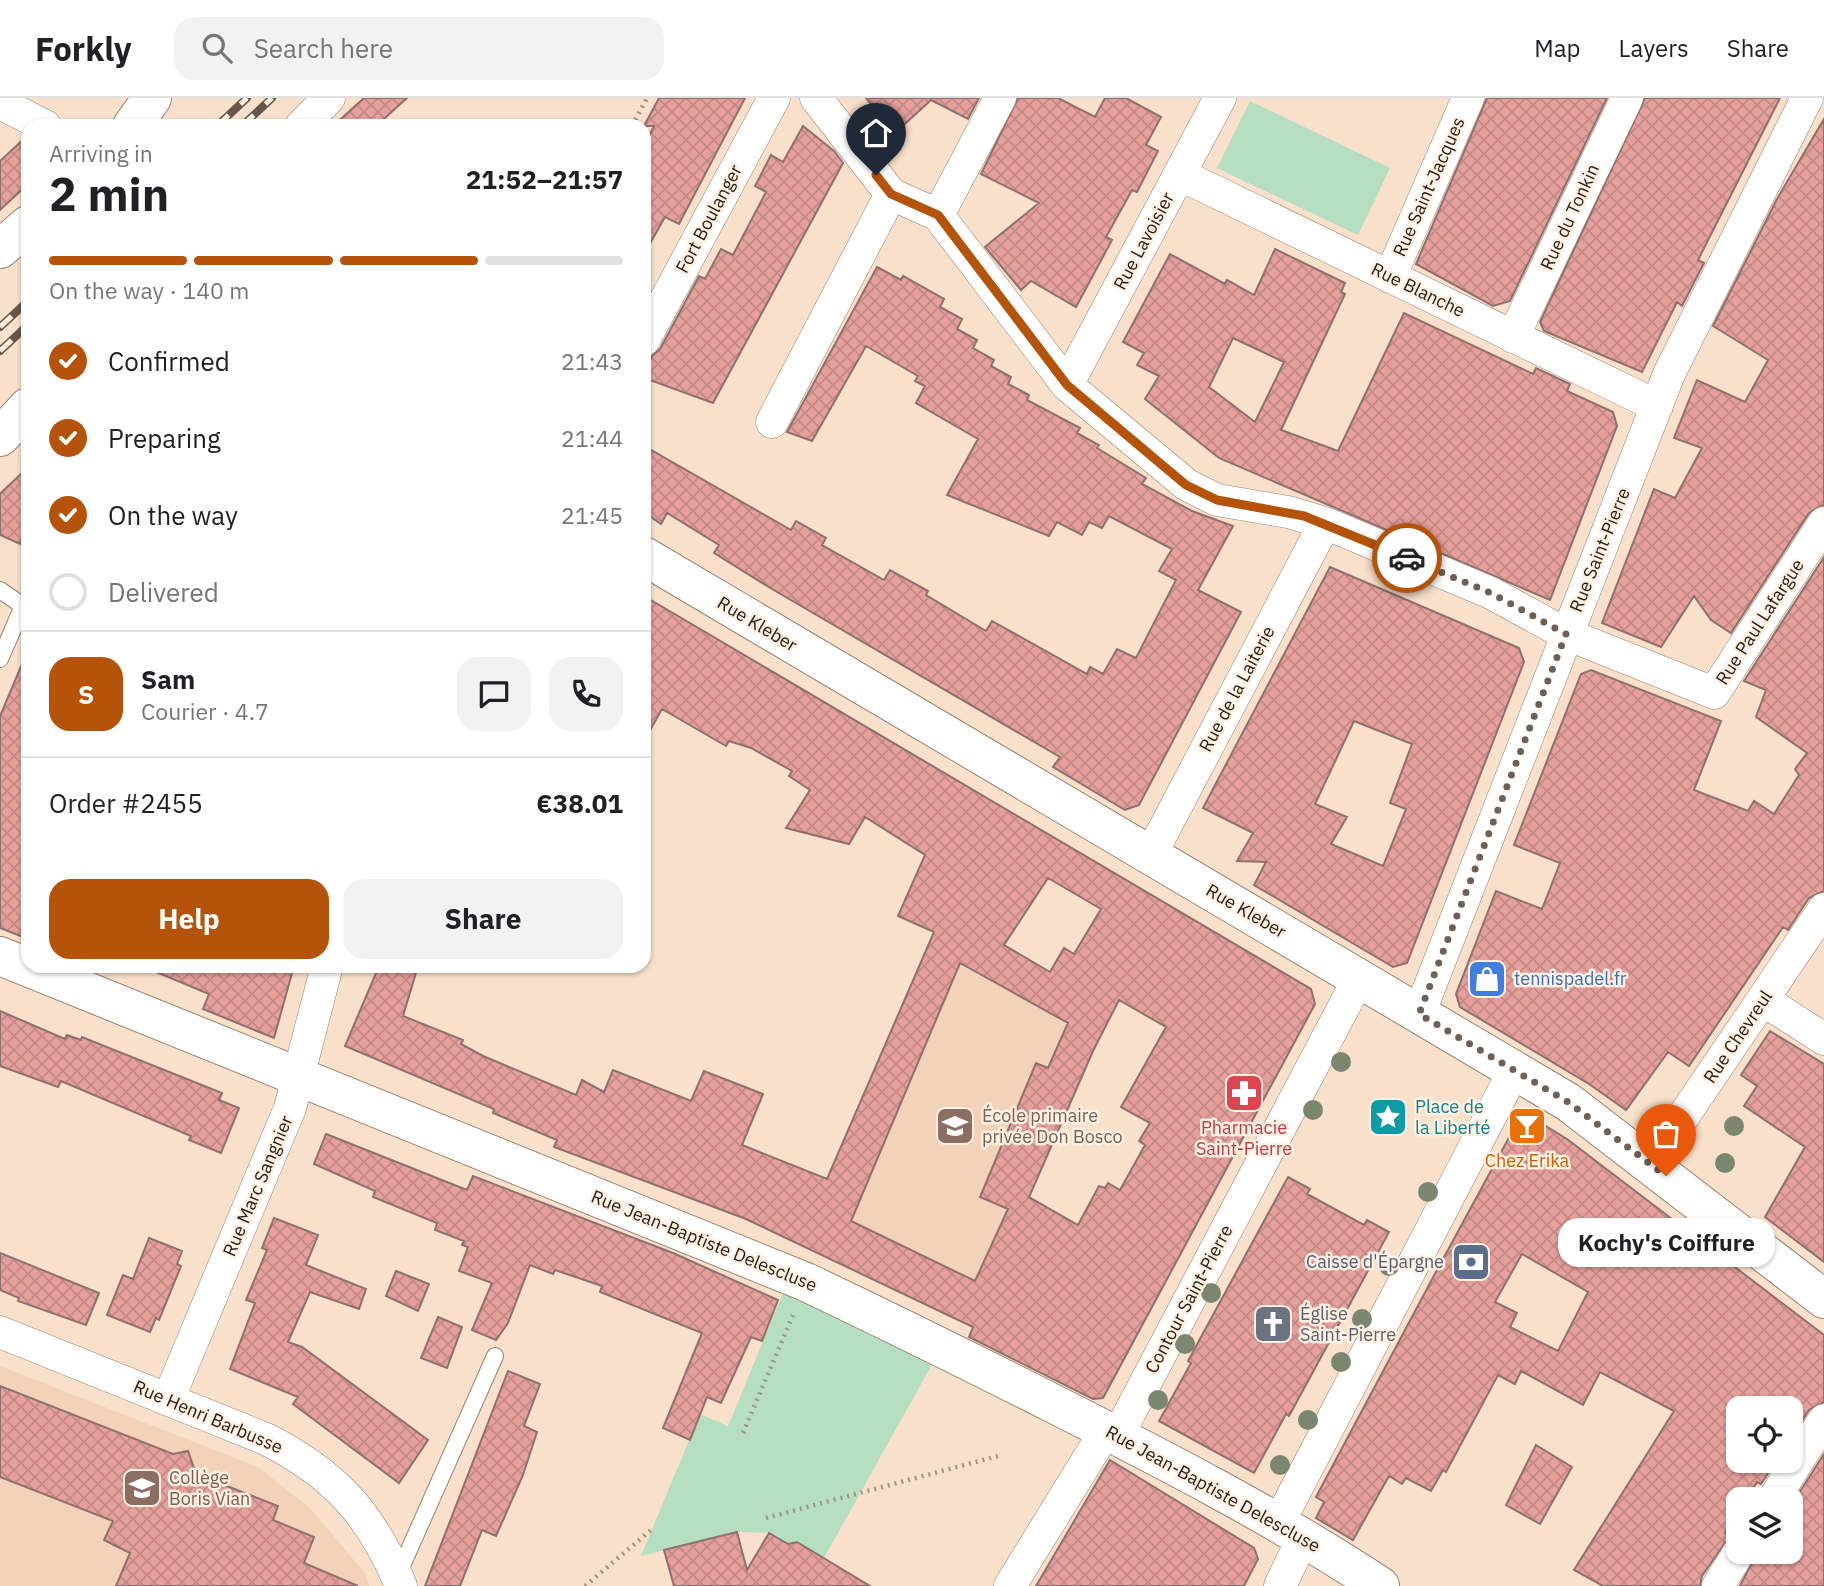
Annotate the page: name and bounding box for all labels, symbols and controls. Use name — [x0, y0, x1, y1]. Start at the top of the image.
search box — [174, 17, 664, 80]
text: Forkly — [35, 27, 132, 70]
icon: search — [198, 29, 236, 67]
text: Search here — [254, 31, 393, 65]
text: Map — [1534, 32, 1581, 64]
text: Layers — [1619, 32, 1689, 64]
text: Share — [1727, 32, 1789, 64]
pin — [846, 103, 906, 175]
street label: Rue Saint-Jacques — [1387, 113, 1470, 260]
icon: home — [857, 114, 895, 152]
text: Arriving in — [49, 138, 153, 168]
street label: Fort Boulanger — [670, 160, 747, 277]
street label: Rue du Tonkin — [1535, 160, 1604, 274]
text: 21:52–21:57 — [466, 162, 623, 196]
text: 2 min — [49, 164, 169, 224]
street label: Rue Lavoisier — [1108, 188, 1179, 294]
street label: Rue Blanche — [1368, 257, 1469, 322]
text: On the way · 140 m — [49, 275, 249, 305]
icon: check — [49, 342, 87, 380]
text: Confirmed — [108, 344, 230, 378]
text: 21:43 — [561, 346, 623, 376]
icon: check — [49, 419, 87, 457]
text: Preparing — [108, 421, 221, 455]
text: 21:44 — [561, 423, 623, 453]
street label: Rue Saint-Pierre — [1564, 484, 1635, 615]
icon: check — [49, 496, 87, 534]
text: On the way — [108, 498, 238, 532]
text: 21:45 — [561, 500, 623, 530]
courier — [1372, 523, 1442, 593]
icon: car — [1388, 539, 1426, 577]
street label: Rue Paul Lafargue — [1710, 554, 1809, 689]
text: Delivered — [108, 575, 219, 609]
street label: Rue Kleber — [713, 591, 802, 657]
street label: Rue de la Laiterie — [1194, 622, 1279, 756]
button: chat — [457, 657, 531, 731]
button: phone — [549, 657, 623, 731]
text: Sam — [141, 662, 195, 696]
text: S — [78, 677, 94, 711]
text: Courier · 4.7 — [141, 696, 269, 726]
text: Order #2455 — [49, 786, 203, 820]
text: €38.01 — [536, 786, 623, 820]
street label: Rue Kleber — [1202, 878, 1291, 943]
button: Help — [49, 879, 329, 959]
button: Share — [343, 879, 623, 959]
shop icon: tennispadel.fr — [1466, 958, 1508, 1000]
place label: tennispadel.fr — [1514, 967, 1627, 990]
street label: Rue Chevreul — [1698, 986, 1777, 1088]
pharmacy icon: Pharmacie Saint-Pierre — [1223, 1072, 1265, 1114]
place label: Place de la Liberté — [1415, 1095, 1491, 1139]
place icon: Place de la Liberté — [1367, 1096, 1409, 1138]
place label: École primaire privée Don Bosco — [982, 1104, 1123, 1148]
pin — [1636, 1104, 1696, 1176]
school or university icon: École primaire privée Don Bosco — [934, 1105, 976, 1147]
bar icon: Chez Erika — [1506, 1105, 1548, 1147]
street label: Rue Marc Sangnier — [217, 1111, 298, 1260]
icon: bag — [1647, 1115, 1685, 1153]
place label: Pharmacie Saint-Pierre — [1196, 1116, 1292, 1160]
place label: Chez Erika — [1485, 1149, 1570, 1172]
street label: Rue Jean-Baptiste Delescluse — [588, 1185, 821, 1297]
callout: Kochy's Coiffure — [1558, 1218, 1774, 1267]
street label: Contour Saint-Pierre — [1140, 1220, 1238, 1377]
text: Kochy's Coiffure — [1578, 1227, 1755, 1257]
bank icon: Caisse d'Épargne — [1450, 1241, 1492, 1283]
place label: Caisse d'Épargne — [1306, 1250, 1444, 1273]
place label: Église Saint-Pierre — [1300, 1302, 1396, 1346]
church icon: Église Saint-Pierre — [1252, 1303, 1294, 1345]
street label: Rue Henri Barbusse — [130, 1375, 286, 1458]
map controls — [1726, 1396, 1803, 1564]
button: locate — [1726, 1396, 1803, 1473]
street label: Rue Jean-Baptiste Delescluse — [1102, 1420, 1325, 1557]
place label: Collège Boris Vian — [169, 1466, 250, 1510]
school or university icon: Collège Boris Vian — [121, 1467, 163, 1509]
button: layers — [1726, 1487, 1803, 1564]

